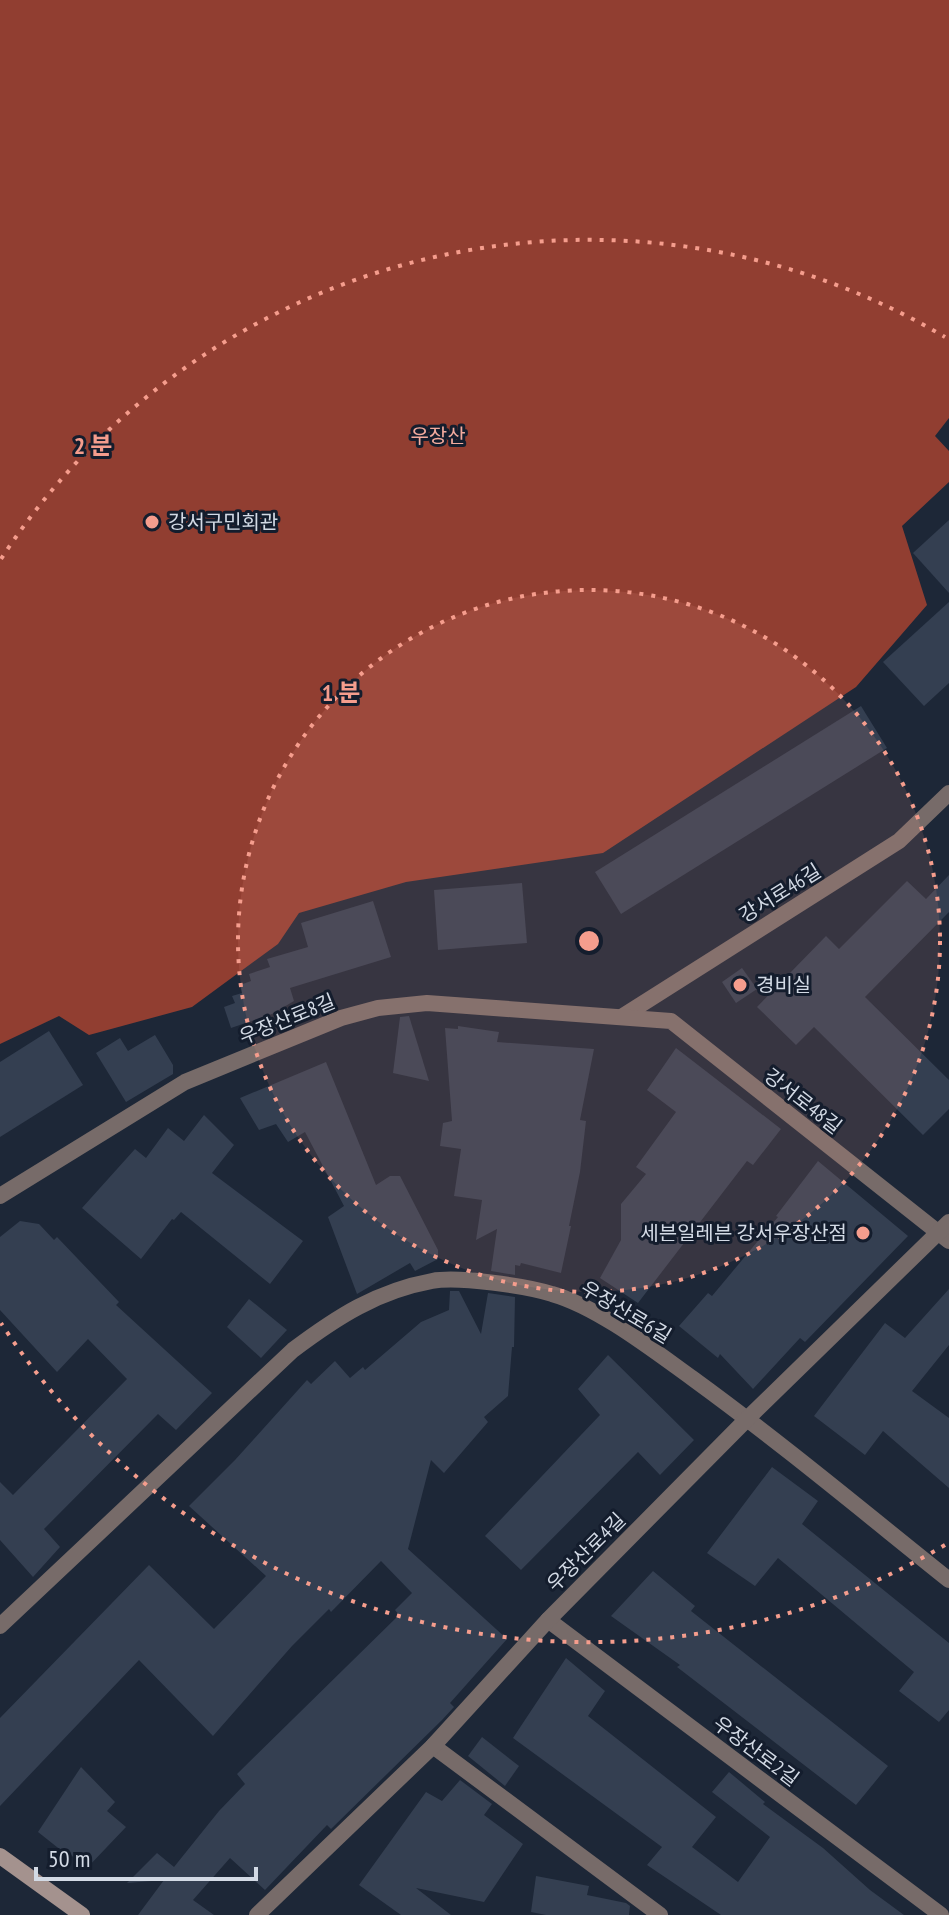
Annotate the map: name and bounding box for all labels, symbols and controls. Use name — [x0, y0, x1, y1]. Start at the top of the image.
park label: 우장산 — [410, 423, 466, 449]
text: 2 분 — [74, 430, 112, 461]
place label: 강서구민회관 — [168, 509, 278, 535]
marker: 강서구민회관 — [143, 513, 161, 531]
text: 1 분 — [322, 677, 360, 708]
street label: 강서로46길 — [734, 858, 826, 928]
centre of rings — [575, 927, 603, 955]
place label: 경비실 — [756, 972, 811, 998]
marker: 경비실 — [731, 976, 749, 994]
street label: 우장산로8길 — [235, 988, 339, 1050]
street label: 강서로48길 — [759, 1063, 847, 1139]
place label: 세븐일레븐 강서우장산점 — [640, 1220, 847, 1246]
marker: 세븐일레븐 강서우장산점 — [854, 1224, 872, 1242]
street label: 우장산로6길 — [576, 1275, 676, 1349]
street label: 우장산로4길 — [541, 1507, 631, 1597]
street label: 우장산로2길 — [708, 1710, 804, 1792]
scale bar — [36, 1831, 256, 1881]
text: 50 m — [48, 1843, 90, 1874]

